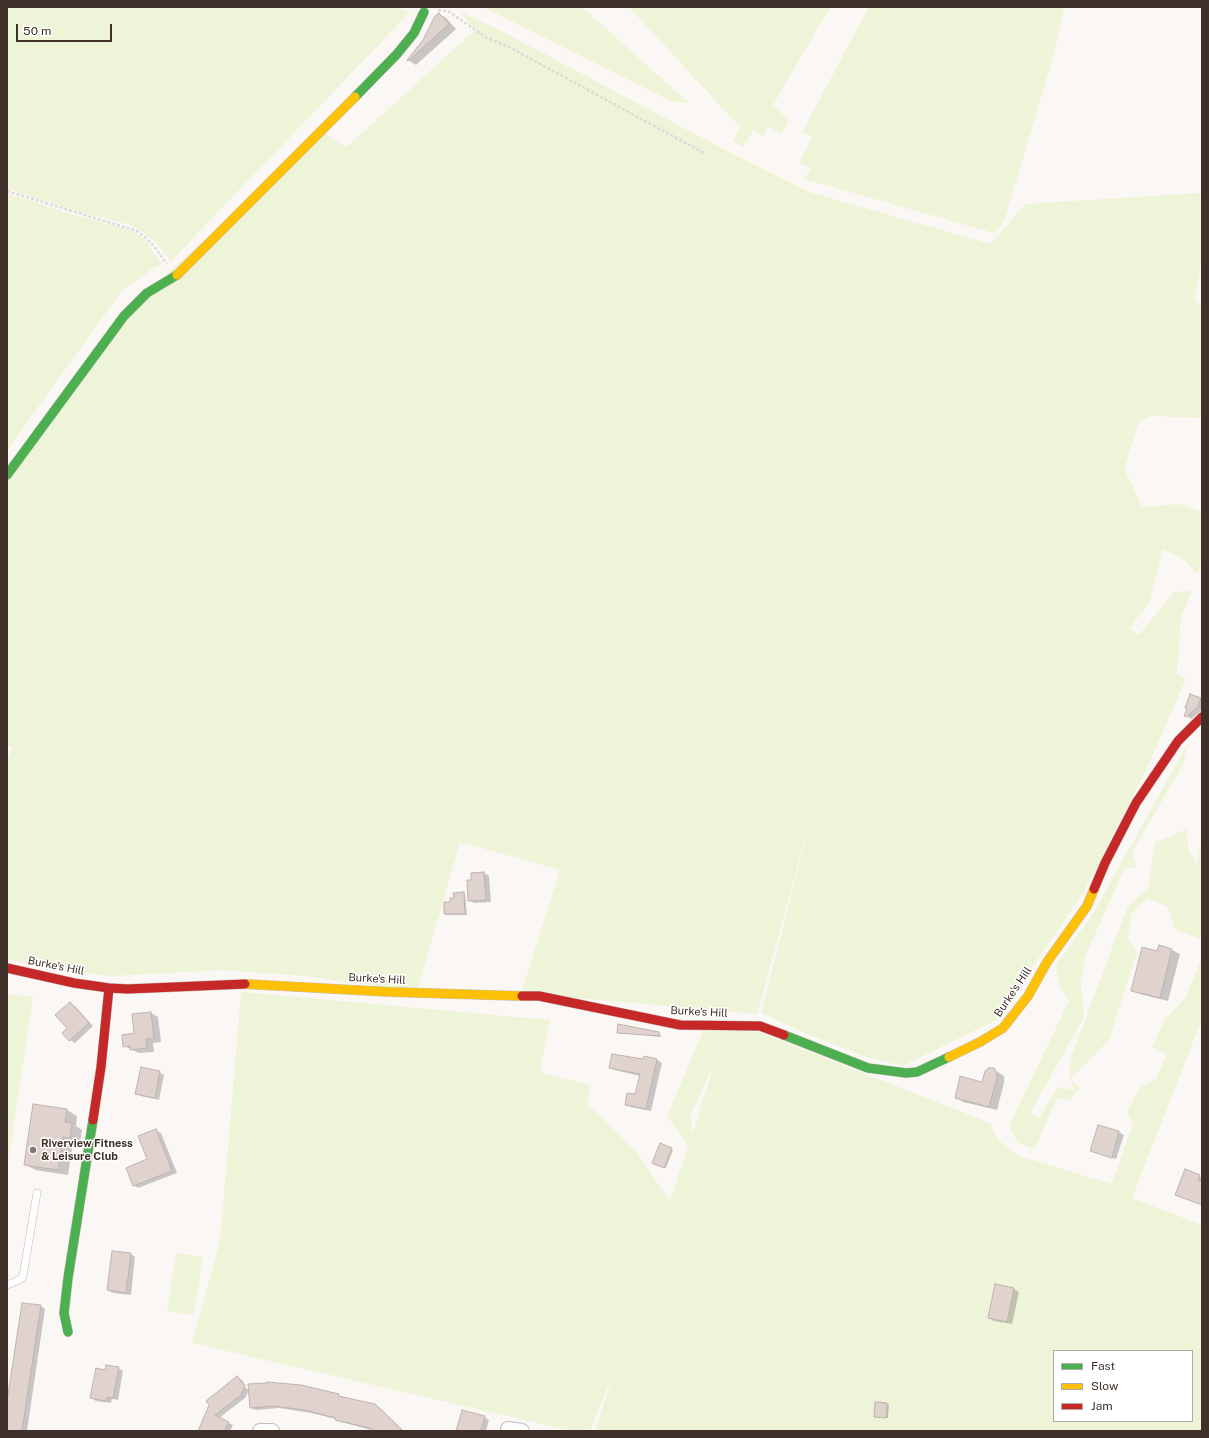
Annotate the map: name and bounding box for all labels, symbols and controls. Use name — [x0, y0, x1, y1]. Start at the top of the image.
scale bar — [18, 16, 114, 42]
text: 50 m — [23, 24, 51, 38]
street label: Burke's Hill — [27, 954, 85, 978]
street label: Burke's Hill — [991, 965, 1035, 1019]
street label: Burke's Hill — [348, 971, 406, 987]
street label: Burke's Hill — [670, 1004, 728, 1020]
place label: Riverview Fitness & Leisure Club — [41, 1137, 133, 1163]
marker: Riverview Fitness & Leisure Club — [28, 1145, 38, 1155]
legend — [1053, 1350, 1193, 1422]
text: Fast — [1091, 1359, 1115, 1373]
text: Slow — [1091, 1379, 1118, 1393]
text: Jam — [1091, 1399, 1113, 1413]

